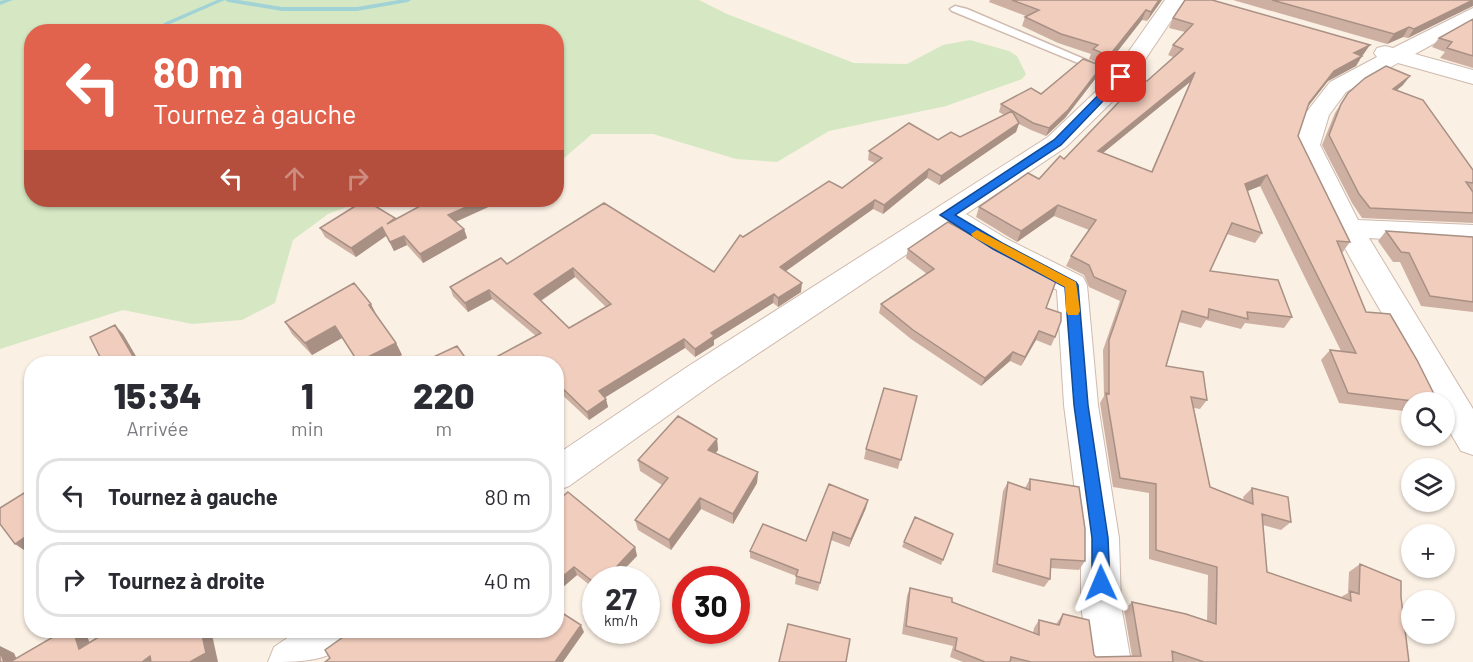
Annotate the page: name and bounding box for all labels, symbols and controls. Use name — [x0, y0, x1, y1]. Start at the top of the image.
text: 80 m — [153, 46, 243, 96]
icon: left — [54, 48, 132, 126]
pin — [1095, 51, 1146, 102]
icon: arrive — [1104, 60, 1137, 93]
text: Tournez à gauche — [153, 97, 356, 129]
icon: left — [215, 162, 248, 195]
icon: ahead — [278, 162, 311, 195]
icon: right — [341, 162, 374, 195]
text: 15:34 — [114, 373, 202, 416]
text: 1 — [301, 373, 314, 416]
text: 220 — [413, 373, 474, 416]
map controls — [1401, 392, 1455, 644]
button: search — [1401, 392, 1455, 446]
text: Arrivée — [126, 416, 189, 440]
text: min — [291, 416, 324, 440]
text: m — [435, 416, 452, 440]
button: layers — [1401, 458, 1455, 512]
icon: left — [57, 479, 90, 512]
text: Tournez à gauche — [108, 483, 278, 509]
text: 80 m — [485, 483, 531, 509]
button: + — [1401, 524, 1455, 578]
position arrow — [1069, 551, 1133, 615]
icon: right — [57, 563, 90, 596]
speed limit sign: 30 — [672, 566, 750, 644]
text: Tournez à droite — [108, 567, 265, 593]
text: 40 m — [484, 567, 531, 593]
text: 27 — [605, 580, 637, 616]
button: − — [1401, 590, 1455, 644]
text: km/h — [604, 611, 638, 629]

